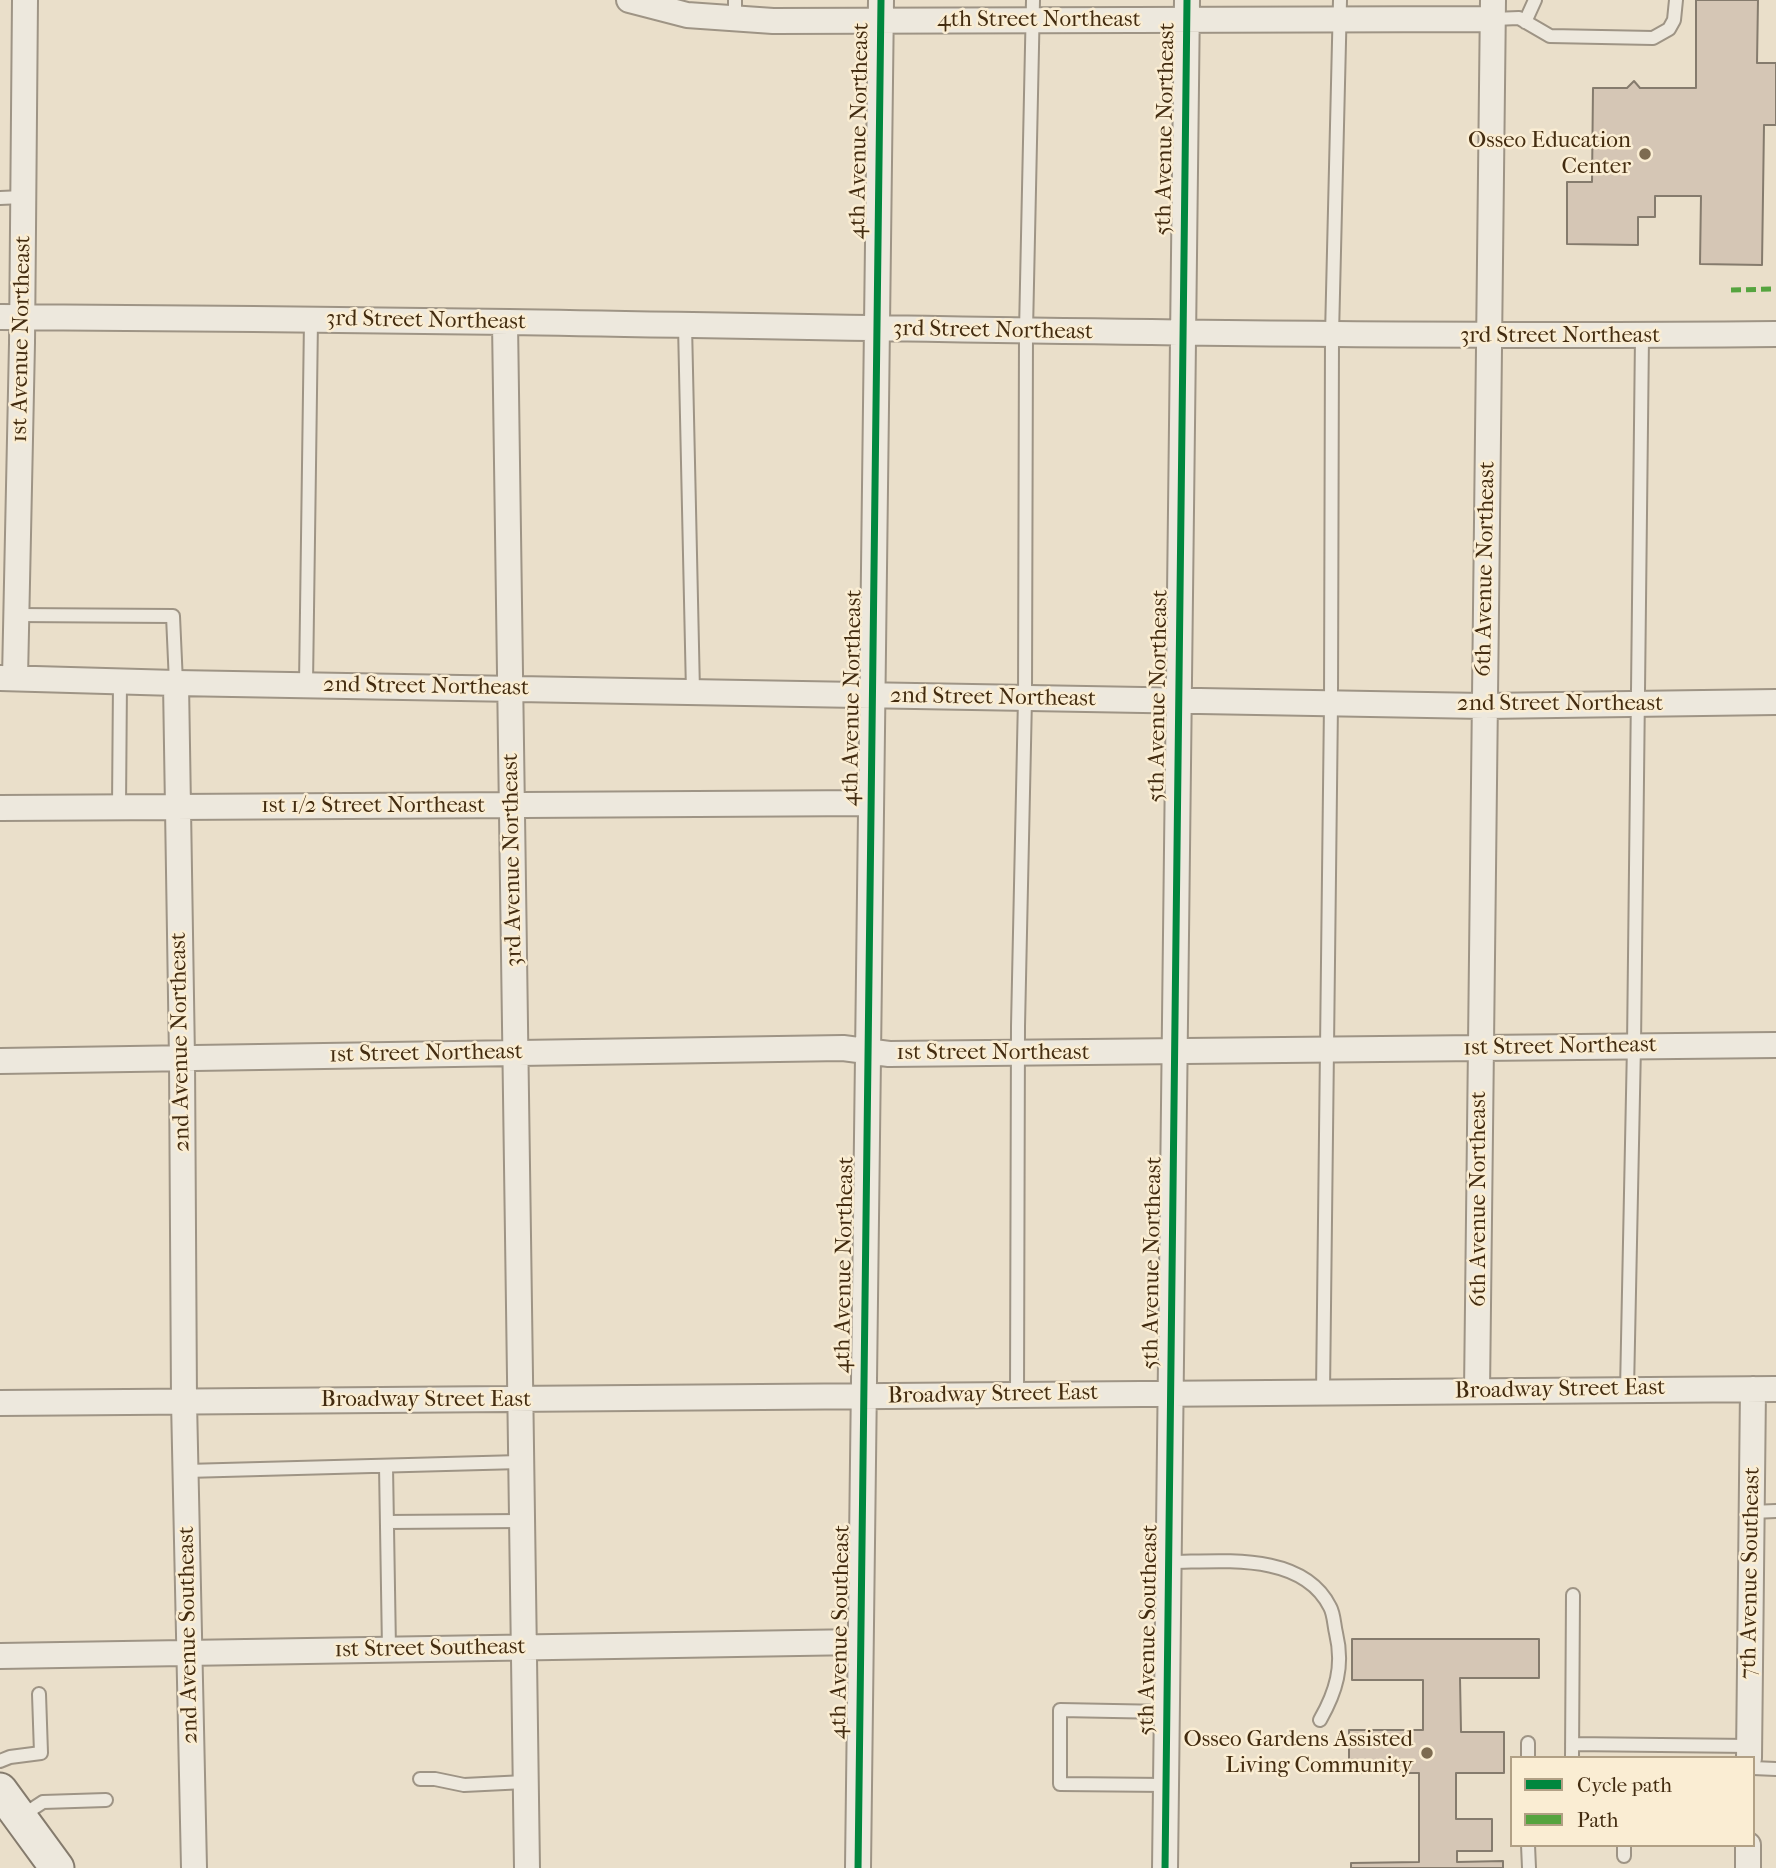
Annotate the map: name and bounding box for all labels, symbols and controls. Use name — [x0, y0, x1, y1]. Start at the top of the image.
street label: 4th Street Northeast — [937, 6, 1141, 34]
street label: 4th Avenue Northeast — [844, 22, 876, 240]
street label: 5th Avenue Northeast — [1150, 22, 1182, 236]
place label: Osseo Education Center — [1468, 127, 1631, 181]
marker: Osseo Education Center — [1637, 146, 1653, 162]
street label: 1st Avenue Northeast — [6, 235, 38, 443]
street label: 3rd Street Northeast — [326, 305, 526, 337]
street label: 3rd Street Northeast — [893, 315, 1093, 347]
street label: 3rd Street Northeast — [1460, 322, 1660, 350]
street label: 6th Avenue Northeast — [1470, 461, 1502, 677]
street label: 4th Avenue Northeast — [837, 589, 869, 807]
street label: 5th Avenue Northeast — [1143, 589, 1175, 803]
street label: 2nd Street Northeast — [323, 671, 529, 703]
street label: 2nd Street Northeast — [890, 682, 1096, 714]
street label: 2nd Street Northeast — [1457, 690, 1663, 718]
street label: 3rd Avenue Northeast — [497, 753, 529, 967]
street label: 1st 1/2 Street Northeast — [261, 792, 485, 820]
street label: 2nd Avenue Northeast — [165, 932, 197, 1152]
street label: 1st Street Northeast — [1463, 1032, 1657, 1062]
street label: 1st Street Northeast — [329, 1039, 523, 1069]
street label: 1st Street Northeast — [896, 1039, 1090, 1067]
street label: 6th Avenue Northeast — [1465, 1091, 1493, 1307]
street label: 4th Avenue Northeast — [829, 1156, 861, 1374]
street label: 5th Avenue Northeast — [1137, 1156, 1169, 1370]
street label: Broadway Street East — [1454, 1374, 1666, 1406]
street label: Broadway Street East — [887, 1379, 1099, 1411]
street label: Broadway Street East — [321, 1386, 531, 1414]
street label: 7th Avenue Southeast — [1735, 1467, 1767, 1679]
street label: 4th Avenue Southeast — [825, 1524, 857, 1740]
street label: 5th Avenue Southeast — [1133, 1524, 1165, 1736]
street label: 2nd Avenue Southeast — [173, 1526, 205, 1744]
street label: 1st Street Southeast — [334, 1634, 526, 1664]
place label: Osseo Gardens Assisted Living Community — [1183, 1726, 1413, 1780]
marker: Osseo Gardens Assisted Living Community — [1419, 1745, 1435, 1761]
legend — [1510, 1756, 1755, 1847]
text: Cycle path — [1577, 1773, 1672, 1797]
text: Path — [1577, 1808, 1618, 1832]

